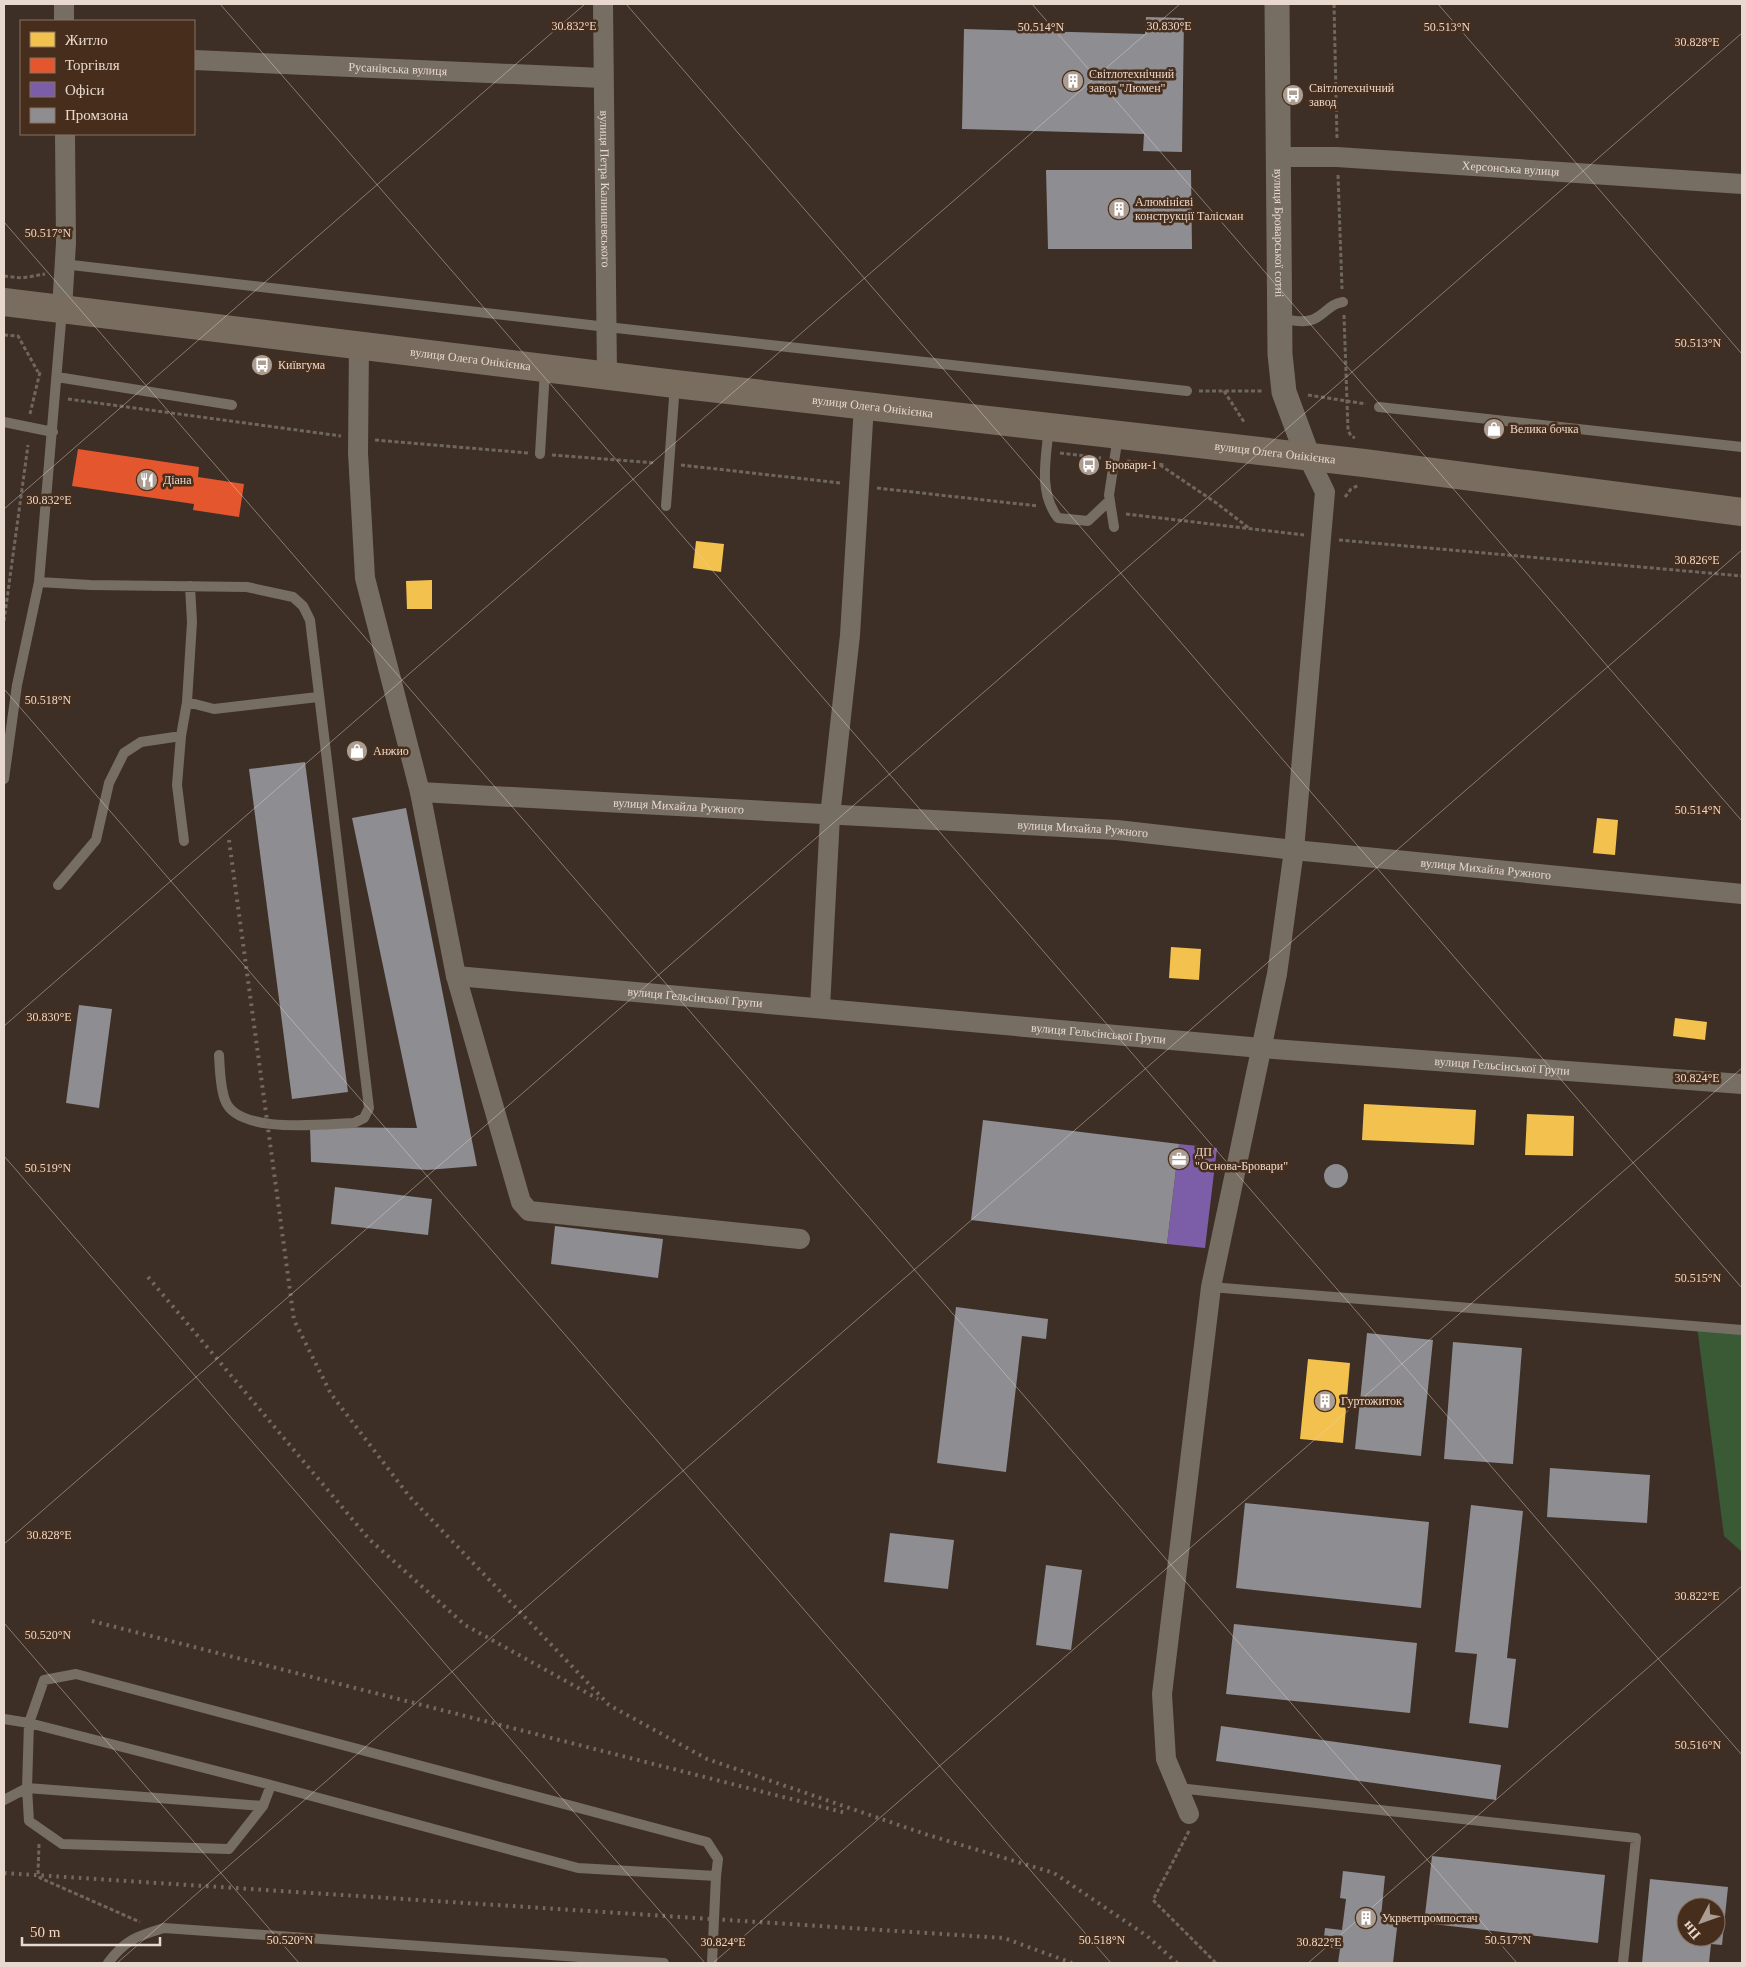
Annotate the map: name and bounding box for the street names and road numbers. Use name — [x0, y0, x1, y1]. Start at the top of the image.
street label: Русанівська вулиця — [348, 60, 448, 78]
street label: вулиця Петра Калнишевського — [597, 110, 613, 267]
street label: Херсонська вулиця — [1461, 158, 1560, 179]
street label: вулиця Броварської сотні — [1271, 169, 1287, 298]
street label: вулиця Олега Онікієнка — [409, 345, 532, 373]
street label: вулиця Олега Онікієнка — [812, 393, 935, 421]
street label: вулиця Олега Онікієнка — [1214, 439, 1337, 467]
street label: вулиця Михайла Ружного — [613, 796, 744, 817]
street label: вулиця Михайла Ружного — [1017, 818, 1149, 840]
street label: вулиця Михайла Ружного — [1420, 855, 1552, 882]
street label: вулиця Гельсінської Групи — [627, 984, 764, 1010]
street label: вулиця Гельсінської Групи — [1030, 1020, 1167, 1047]
street label: вулиця Гельсінської Групи — [1434, 1054, 1571, 1078]

